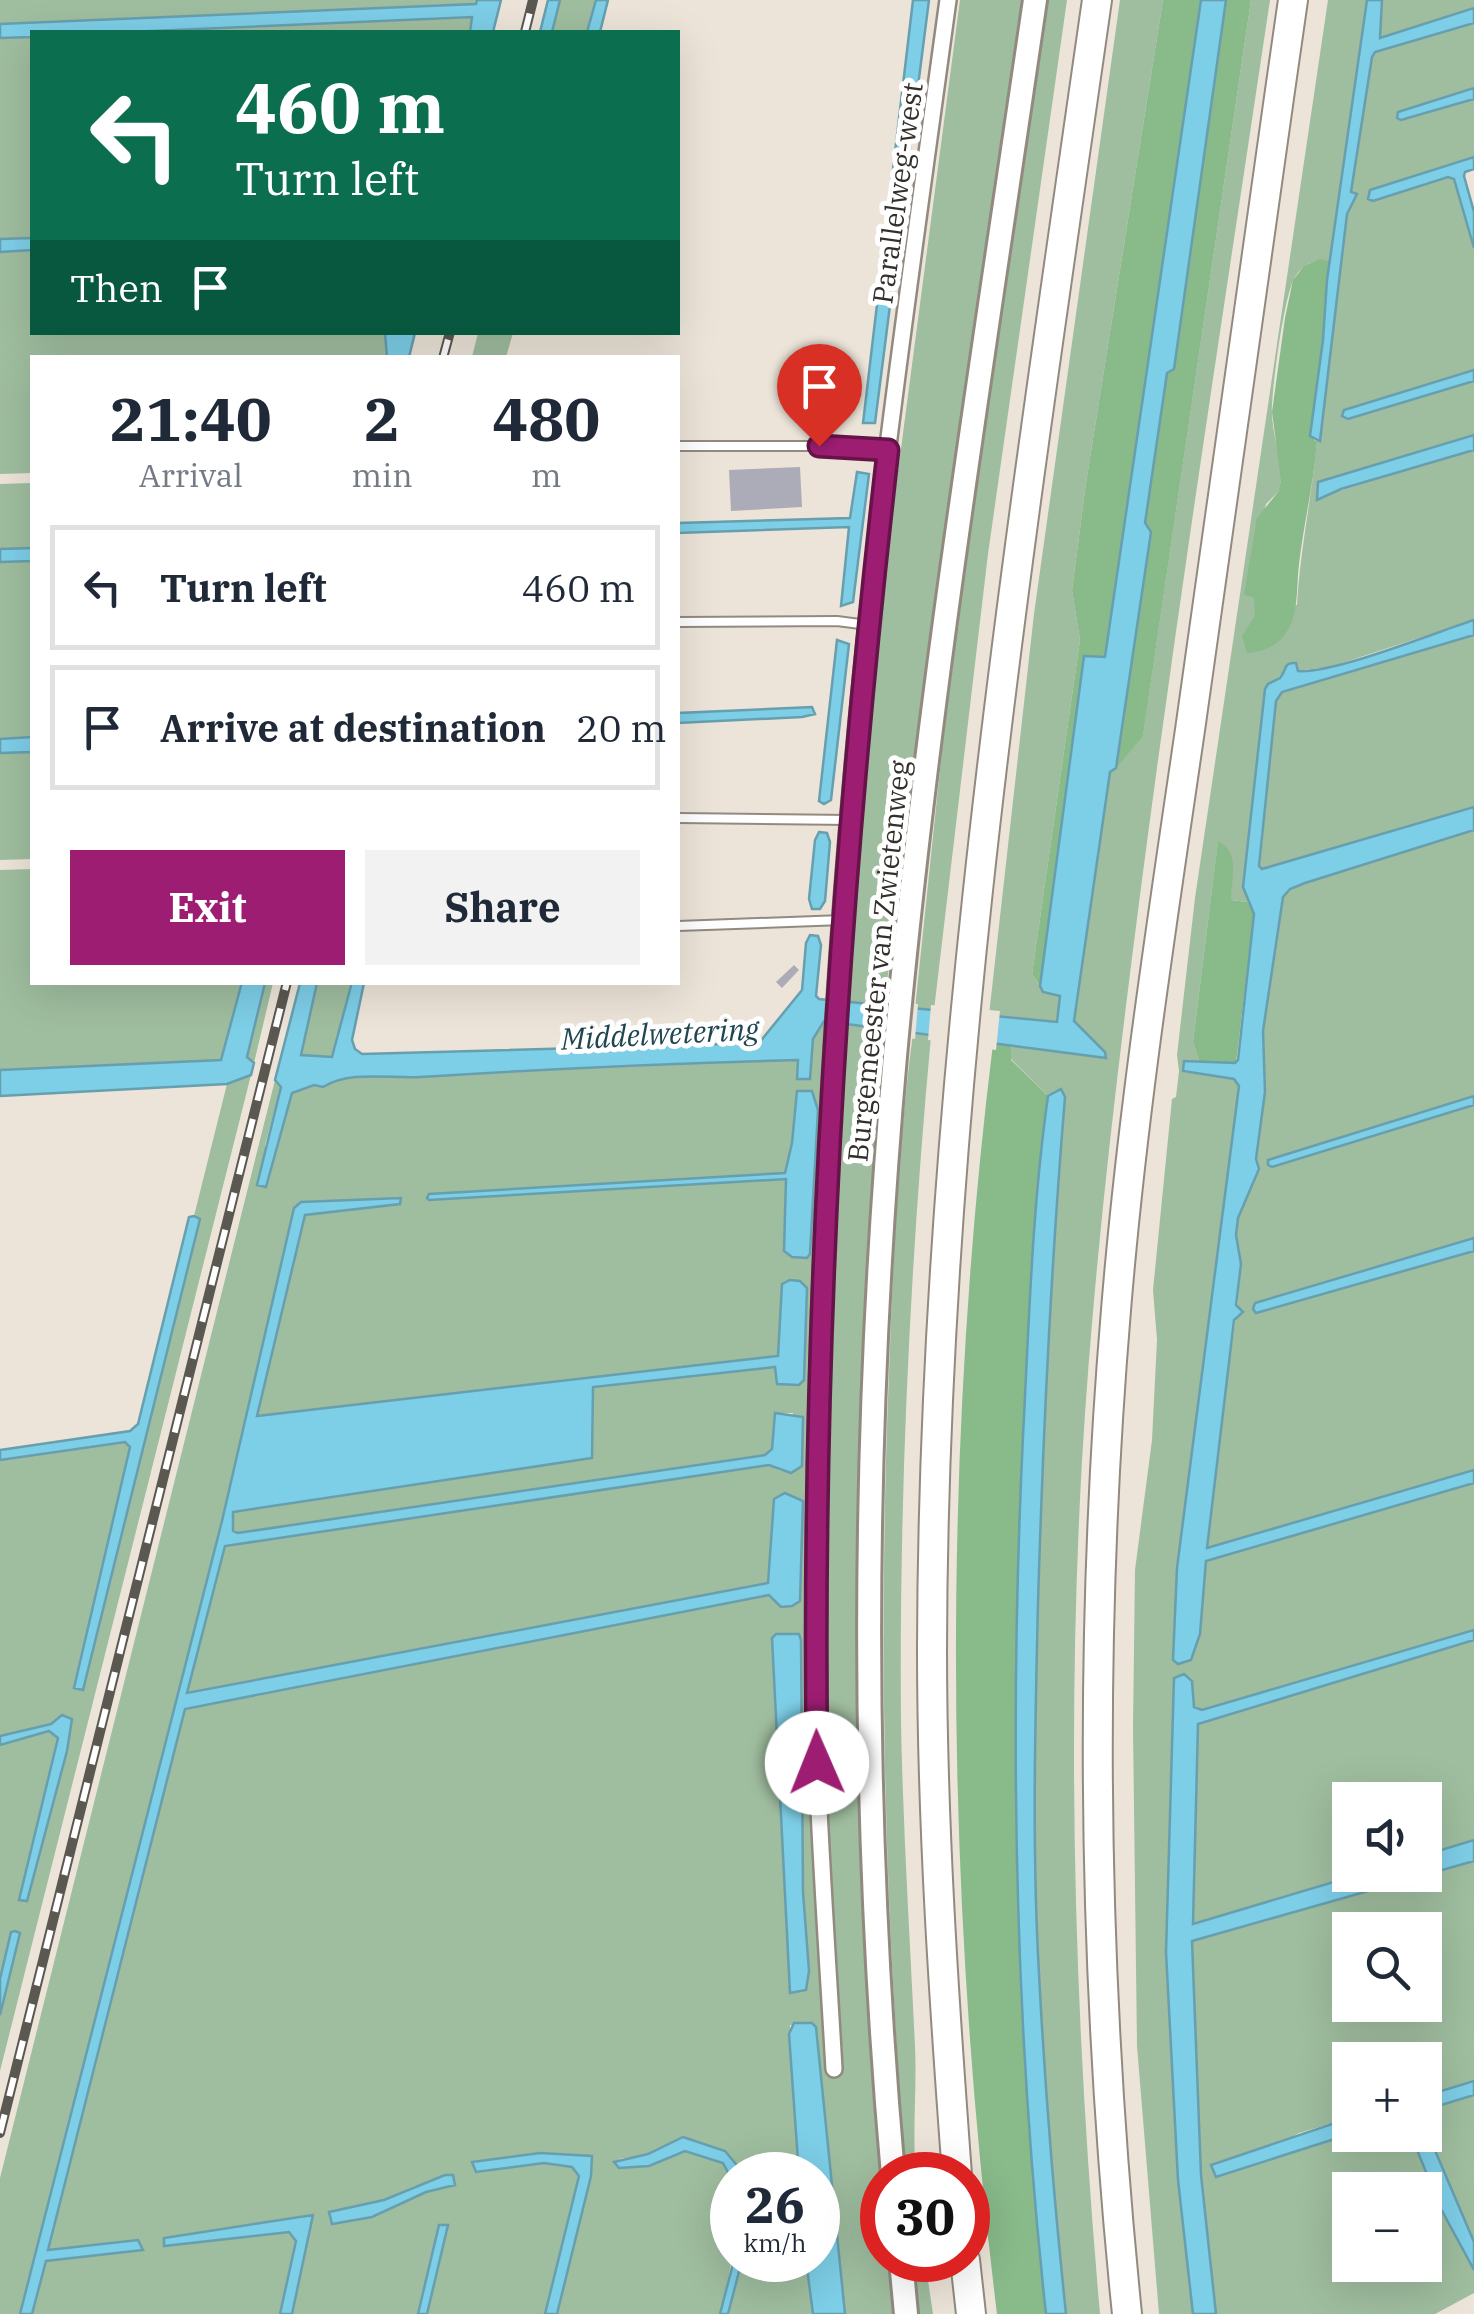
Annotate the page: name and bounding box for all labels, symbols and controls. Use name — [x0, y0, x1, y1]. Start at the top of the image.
text: 460 m — [235, 61, 445, 152]
icon: left — [70, 70, 200, 200]
street label: Parallelweg-west — [863, 80, 931, 306]
text: Turn left — [235, 149, 419, 207]
icon: arrive — [183, 260, 238, 315]
text: Then — [70, 263, 163, 312]
pin — [777, 344, 862, 447]
icon: arrive — [792, 359, 847, 414]
text: 21:40 — [110, 379, 272, 458]
text: 2 — [364, 379, 400, 458]
text: 480 — [492, 379, 600, 458]
text: Arrival — [139, 454, 243, 496]
text: min — [352, 454, 413, 496]
text: m — [531, 454, 562, 496]
icon: left — [75, 560, 130, 615]
text: Turn left — [160, 563, 327, 612]
text: 460 m — [522, 563, 635, 612]
icon: arrive — [75, 700, 130, 755]
text: Arrive at destination — [160, 703, 546, 752]
text: 20 m — [576, 703, 667, 752]
street label: Burgemeester van Zwietenweg — [839, 758, 917, 1164]
button: Exit — [70, 850, 345, 965]
button: Share — [365, 850, 640, 965]
water label: Middelwetering — [559, 1008, 761, 1058]
position arrow — [765, 1711, 869, 1815]
map controls — [1332, 1782, 1442, 2282]
button: sound — [1332, 1782, 1442, 1892]
button: search — [1332, 1912, 1442, 2022]
button: + — [1332, 2042, 1442, 2152]
speed limit sign: 30 — [860, 2152, 990, 2282]
text: 26 — [745, 2172, 805, 2237]
button: − — [1332, 2172, 1442, 2282]
text: km/h — [743, 2226, 807, 2259]

